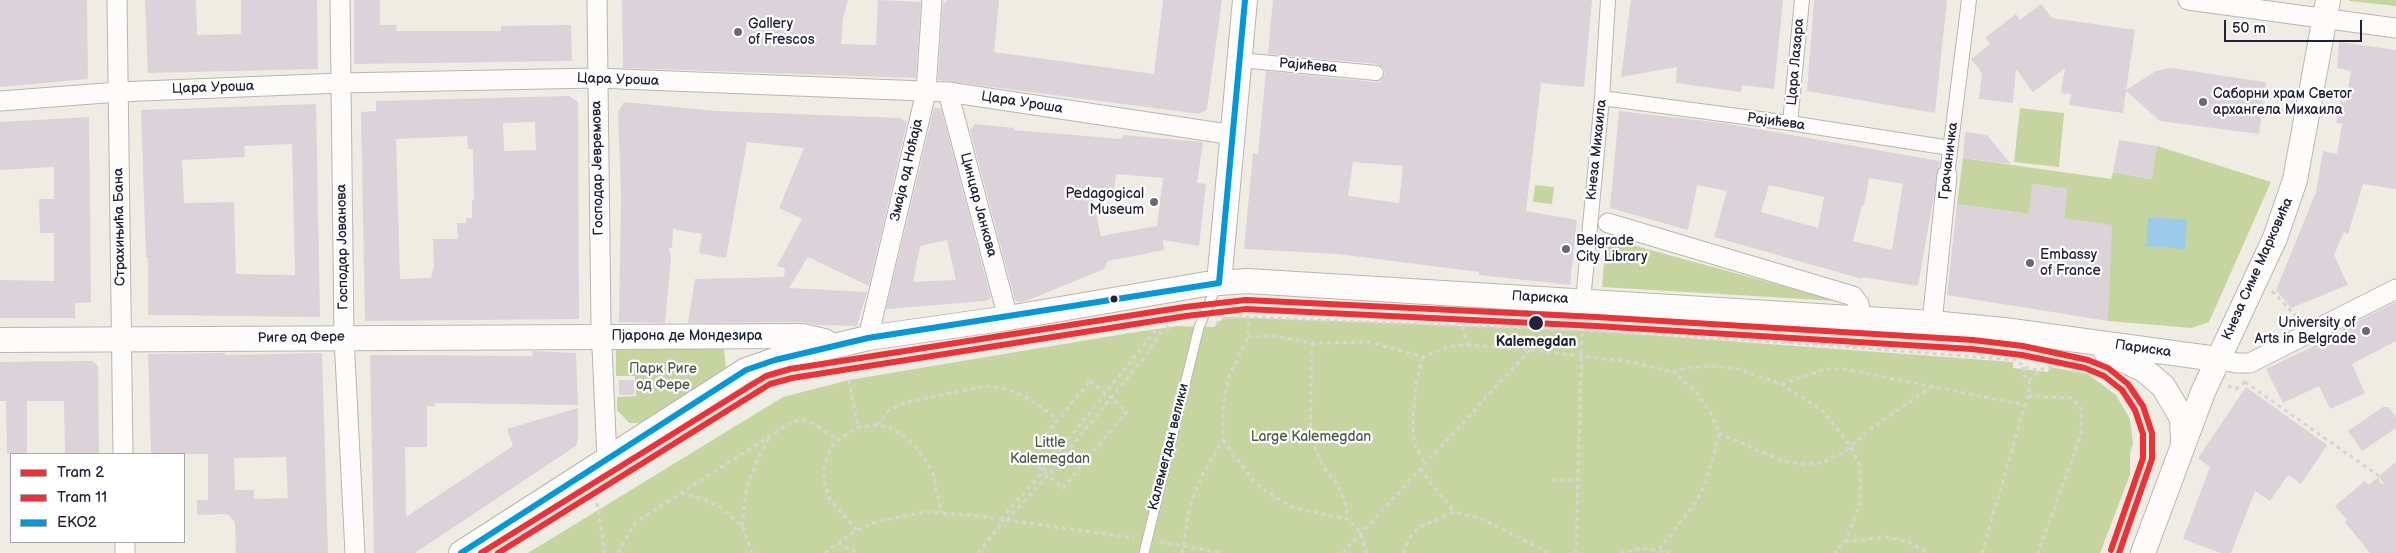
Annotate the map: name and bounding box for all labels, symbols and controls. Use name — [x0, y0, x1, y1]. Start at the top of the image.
scale bar — [2226, 10, 2364, 42]
place label: Gallery of Frescos — [748, 16, 815, 48]
street label: Цара Лазара — [1784, 18, 1808, 106]
text: 50 m — [2232, 19, 2266, 38]
marker: Gallery of Frescos — [732, 26, 744, 38]
street label: Рајићева — [1278, 55, 1338, 77]
street label: Цара Уроша — [577, 70, 659, 90]
street label: Цара Уроша — [172, 78, 254, 98]
place label: Саборни храм Светог архангела Михаила — [2213, 86, 2352, 118]
street label: Цара Уроша — [980, 88, 1064, 118]
marker: Саборни храм Светог архангела Михаила — [2197, 96, 2209, 108]
street label: Кнеза Михаила — [1583, 99, 1611, 201]
street label: Господар Јевремова — [588, 100, 608, 236]
street label: Рајићева — [1746, 110, 1806, 134]
street label: Змаја од Ноћаја — [887, 117, 927, 223]
street label: Грачаничка — [1936, 121, 1962, 201]
street label: Цинцар Јанкова — [956, 151, 1000, 259]
street label: Страхињића Бана — [111, 168, 129, 286]
street label: Господар Јованова — [334, 184, 352, 310]
place label: Pedagogical Museum — [1066, 186, 1144, 218]
street label: Кнеза Симе Марковића — [2219, 195, 2297, 343]
marker: Pedagogical Museum — [1148, 196, 1160, 208]
place label: Belgrade City Library — [1576, 233, 1648, 266]
marker: Belgrade City Library — [1560, 243, 1572, 255]
place label: Embassy of France — [2040, 247, 2101, 280]
marker: Embassy of France — [2024, 257, 2036, 269]
street label: Париска — [1511, 288, 1569, 308]
unlabelled marker — [1109, 294, 1119, 304]
marker: Kalemegdan — [1527, 314, 1545, 332]
place label: University of Arts in Belgrade — [2254, 315, 2356, 348]
marker: University of Arts in Belgrade — [2360, 325, 2372, 337]
street label: Пјарона де Мондезира — [611, 328, 763, 344]
street label: Риге од Фере — [257, 329, 345, 347]
place label: Kalemegdan — [1496, 334, 1576, 350]
street label: Париска — [2114, 337, 2172, 361]
park label: Парк Риге од Фере — [629, 361, 697, 394]
street label: Калемегдан велики — [1145, 382, 1193, 512]
park label: Large Kalemegdan — [1251, 429, 1371, 445]
park label: Little Kalemegdan — [1010, 435, 1090, 468]
legend — [10, 453, 185, 543]
text: Tram 2 — [57, 463, 104, 482]
text: Tram 11 — [57, 488, 107, 507]
text: EKO2 — [57, 513, 97, 532]

